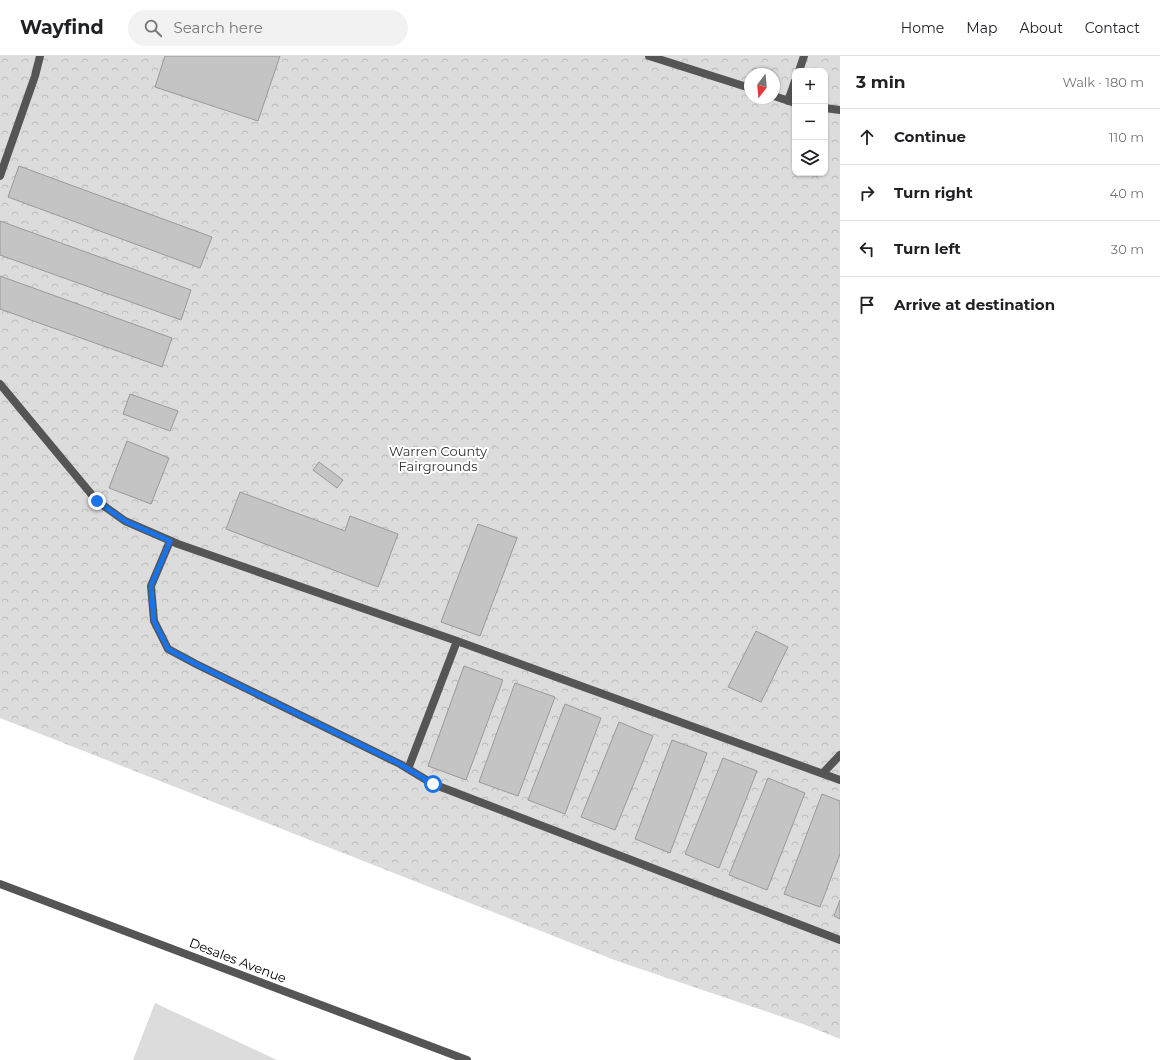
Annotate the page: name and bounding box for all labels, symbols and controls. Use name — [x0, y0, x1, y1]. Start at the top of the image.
search box — [128, 10, 408, 46]
text: Wayfind — [20, 16, 104, 39]
icon: search — [142, 17, 164, 39]
text: Search here — [174, 18, 263, 37]
text: Home — [901, 19, 944, 37]
text: Map — [966, 19, 997, 37]
text: About — [1019, 19, 1063, 37]
text: Contact — [1085, 19, 1140, 37]
north arrow — [744, 68, 780, 104]
map controls — [792, 68, 828, 176]
button: + — [792, 68, 828, 104]
text: 3 min — [856, 72, 906, 92]
text: Walk · 180 m — [1062, 74, 1144, 90]
button: − — [792, 104, 828, 140]
icon: ahead — [856, 126, 878, 148]
text: Continue — [894, 127, 966, 146]
text: 110 m — [1109, 129, 1144, 145]
button: layers — [792, 140, 828, 176]
icon: right — [856, 182, 878, 204]
text: Turn right — [894, 183, 973, 202]
text: 40 m — [1110, 185, 1144, 201]
icon: left — [856, 238, 878, 260]
text: Turn left — [894, 239, 961, 258]
text: 30 m — [1111, 241, 1144, 257]
icon: arrive — [856, 294, 878, 316]
text: Arrive at destination — [894, 295, 1055, 314]
park label: Warren County Fairgrounds — [389, 443, 488, 474]
route end — [88, 492, 106, 510]
route start — [424, 775, 442, 793]
street label: Desales Avenue — [187, 934, 289, 986]

